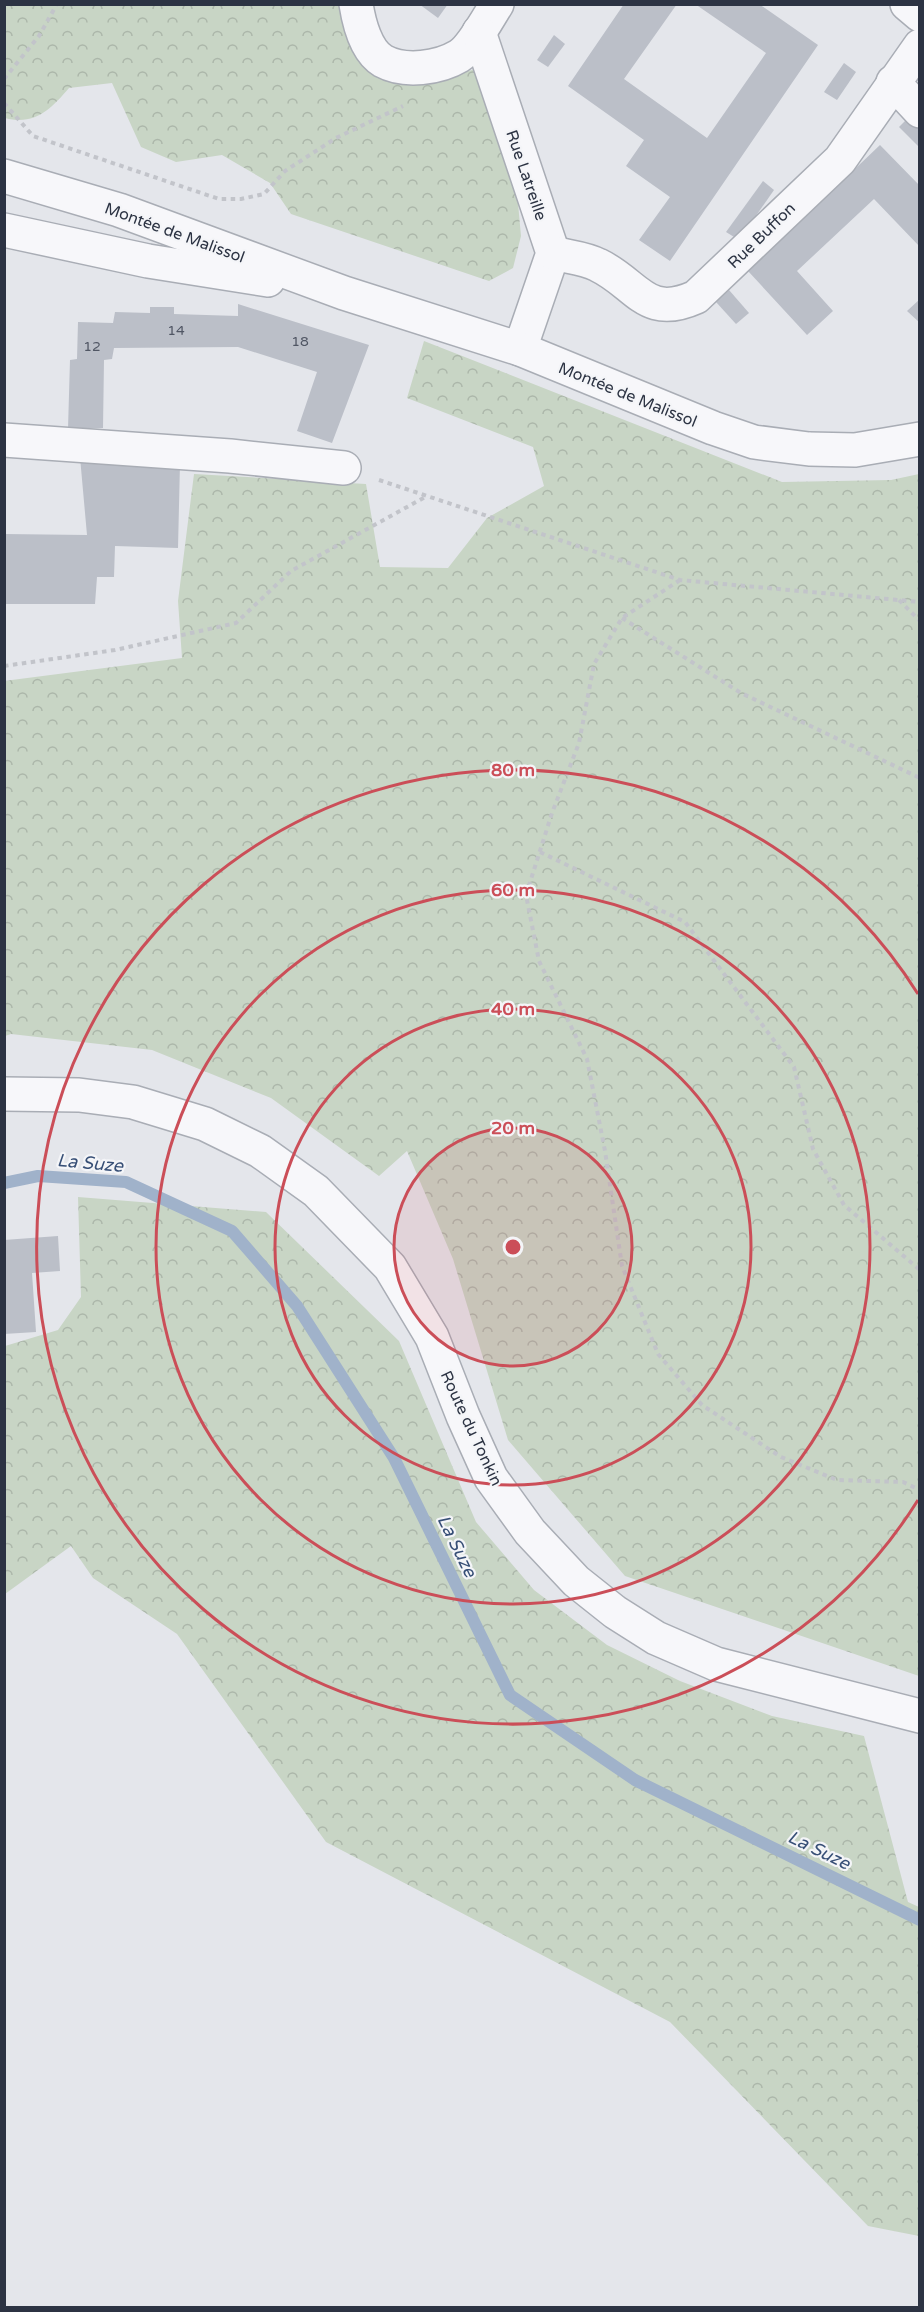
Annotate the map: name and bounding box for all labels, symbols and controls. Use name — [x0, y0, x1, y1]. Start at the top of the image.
street label: Rue Latreille — [501, 127, 551, 223]
street label: Montée de Malissol — [102, 198, 247, 268]
street label: Rue Buffon — [724, 198, 800, 273]
house number: 14 — [167, 322, 185, 339]
house number: 18 — [291, 333, 309, 350]
house number: 12 — [83, 338, 101, 355]
street label: Montée de Malissol — [555, 358, 700, 432]
text: 80 m — [491, 759, 535, 781]
text: 60 m — [491, 879, 535, 901]
text: 40 m — [491, 998, 535, 1020]
text: 20 m — [491, 1117, 535, 1139]
water label: La Suze — [56, 1149, 125, 1177]
centre of rings — [503, 1237, 523, 1257]
street label: Route du Tonkin — [436, 1368, 507, 1489]
water label: La Suze — [433, 1511, 482, 1581]
water label: La Suze — [784, 1826, 854, 1875]

